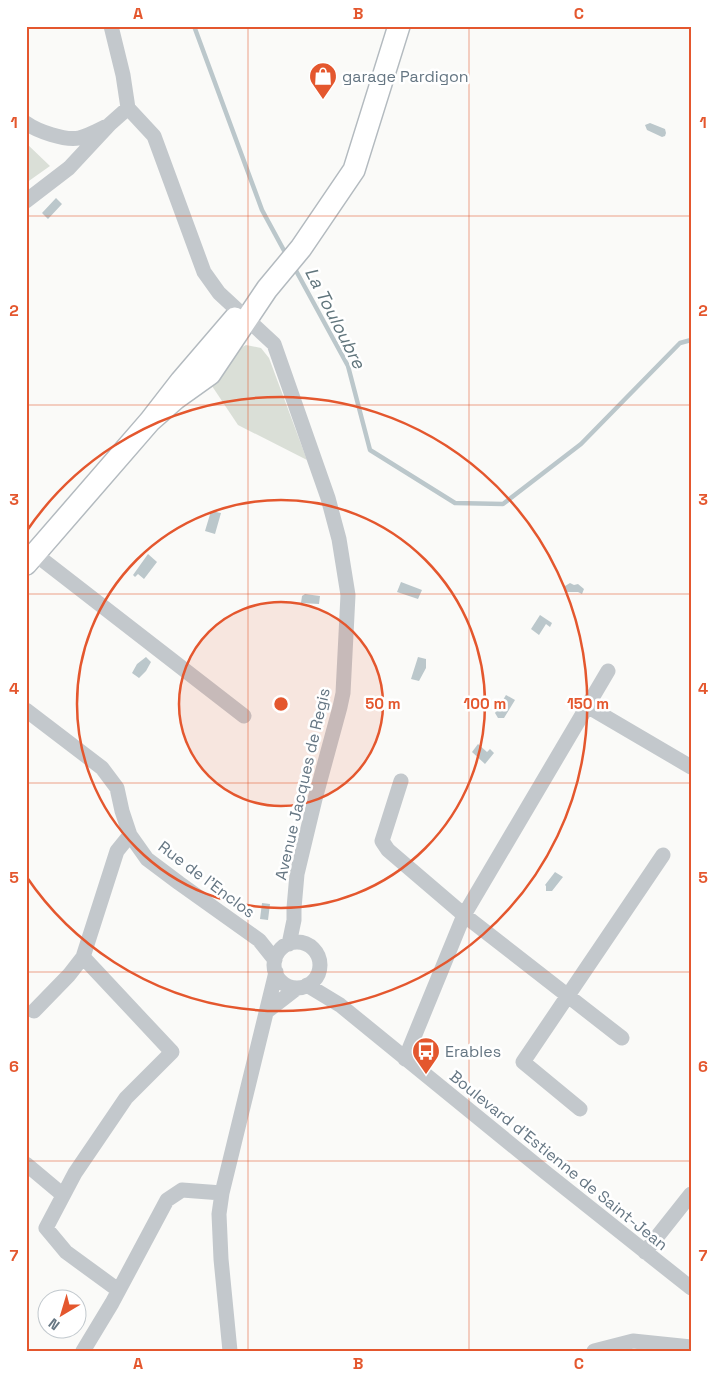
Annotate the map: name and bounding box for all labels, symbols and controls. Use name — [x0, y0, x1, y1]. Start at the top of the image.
text: A — [133, 3, 143, 24]
text: B — [353, 3, 363, 24]
text: C — [574, 3, 584, 24]
shop icon: garage Pardigon — [308, 61, 338, 100]
place label: garage Pardigon — [342, 66, 469, 87]
text: 1 — [10, 112, 18, 133]
text: 1 — [699, 112, 707, 133]
water label: La Touloubre — [300, 263, 371, 373]
text: 2 — [9, 300, 19, 321]
text: 2 — [698, 300, 708, 321]
text: 3 — [9, 489, 19, 510]
text: 3 — [698, 489, 708, 510]
text: 4 — [9, 678, 19, 699]
text: 4 — [698, 678, 708, 699]
street label: Avenue Jacques de Regis — [270, 686, 335, 882]
text: 50 m — [365, 694, 401, 713]
text: 100 m — [464, 694, 506, 713]
text: 150 m — [567, 694, 609, 713]
centre of rings — [272, 695, 290, 713]
street label: Rue de l'Enclos — [154, 836, 259, 923]
text: 5 — [9, 867, 19, 888]
text: 5 — [698, 867, 708, 888]
bus stop icon: Erables — [411, 1036, 441, 1075]
place label: Erables — [445, 1041, 501, 1062]
text: 6 — [9, 1056, 19, 1077]
text: 6 — [698, 1056, 708, 1077]
street label: Boulevard d'Estienne de Saint-Jean — [445, 1066, 672, 1255]
text: 7 — [10, 1245, 19, 1266]
text: 7 — [699, 1245, 708, 1266]
north arrow — [38, 1290, 88, 1340]
text: N — [45, 1314, 63, 1334]
text: A — [133, 1353, 143, 1374]
text: B — [353, 1353, 363, 1374]
text: C — [574, 1353, 584, 1374]

